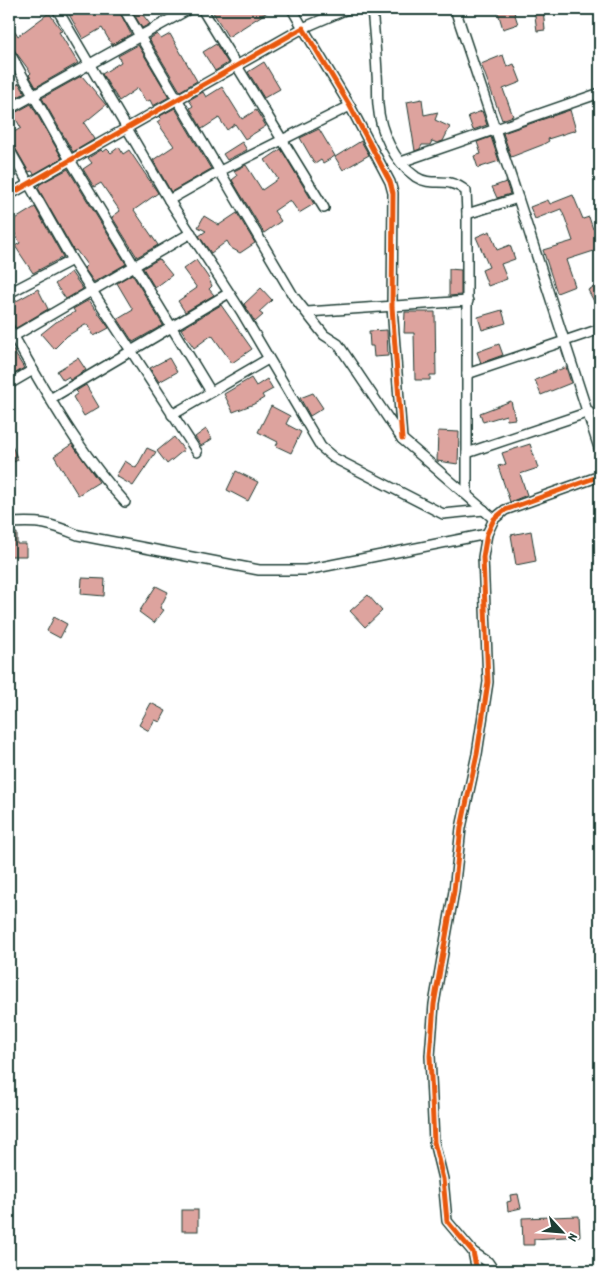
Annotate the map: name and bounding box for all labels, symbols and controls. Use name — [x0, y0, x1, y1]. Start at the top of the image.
north arrow — [536, 1208, 586, 1258]
text: N — [561, 1229, 582, 1244]

